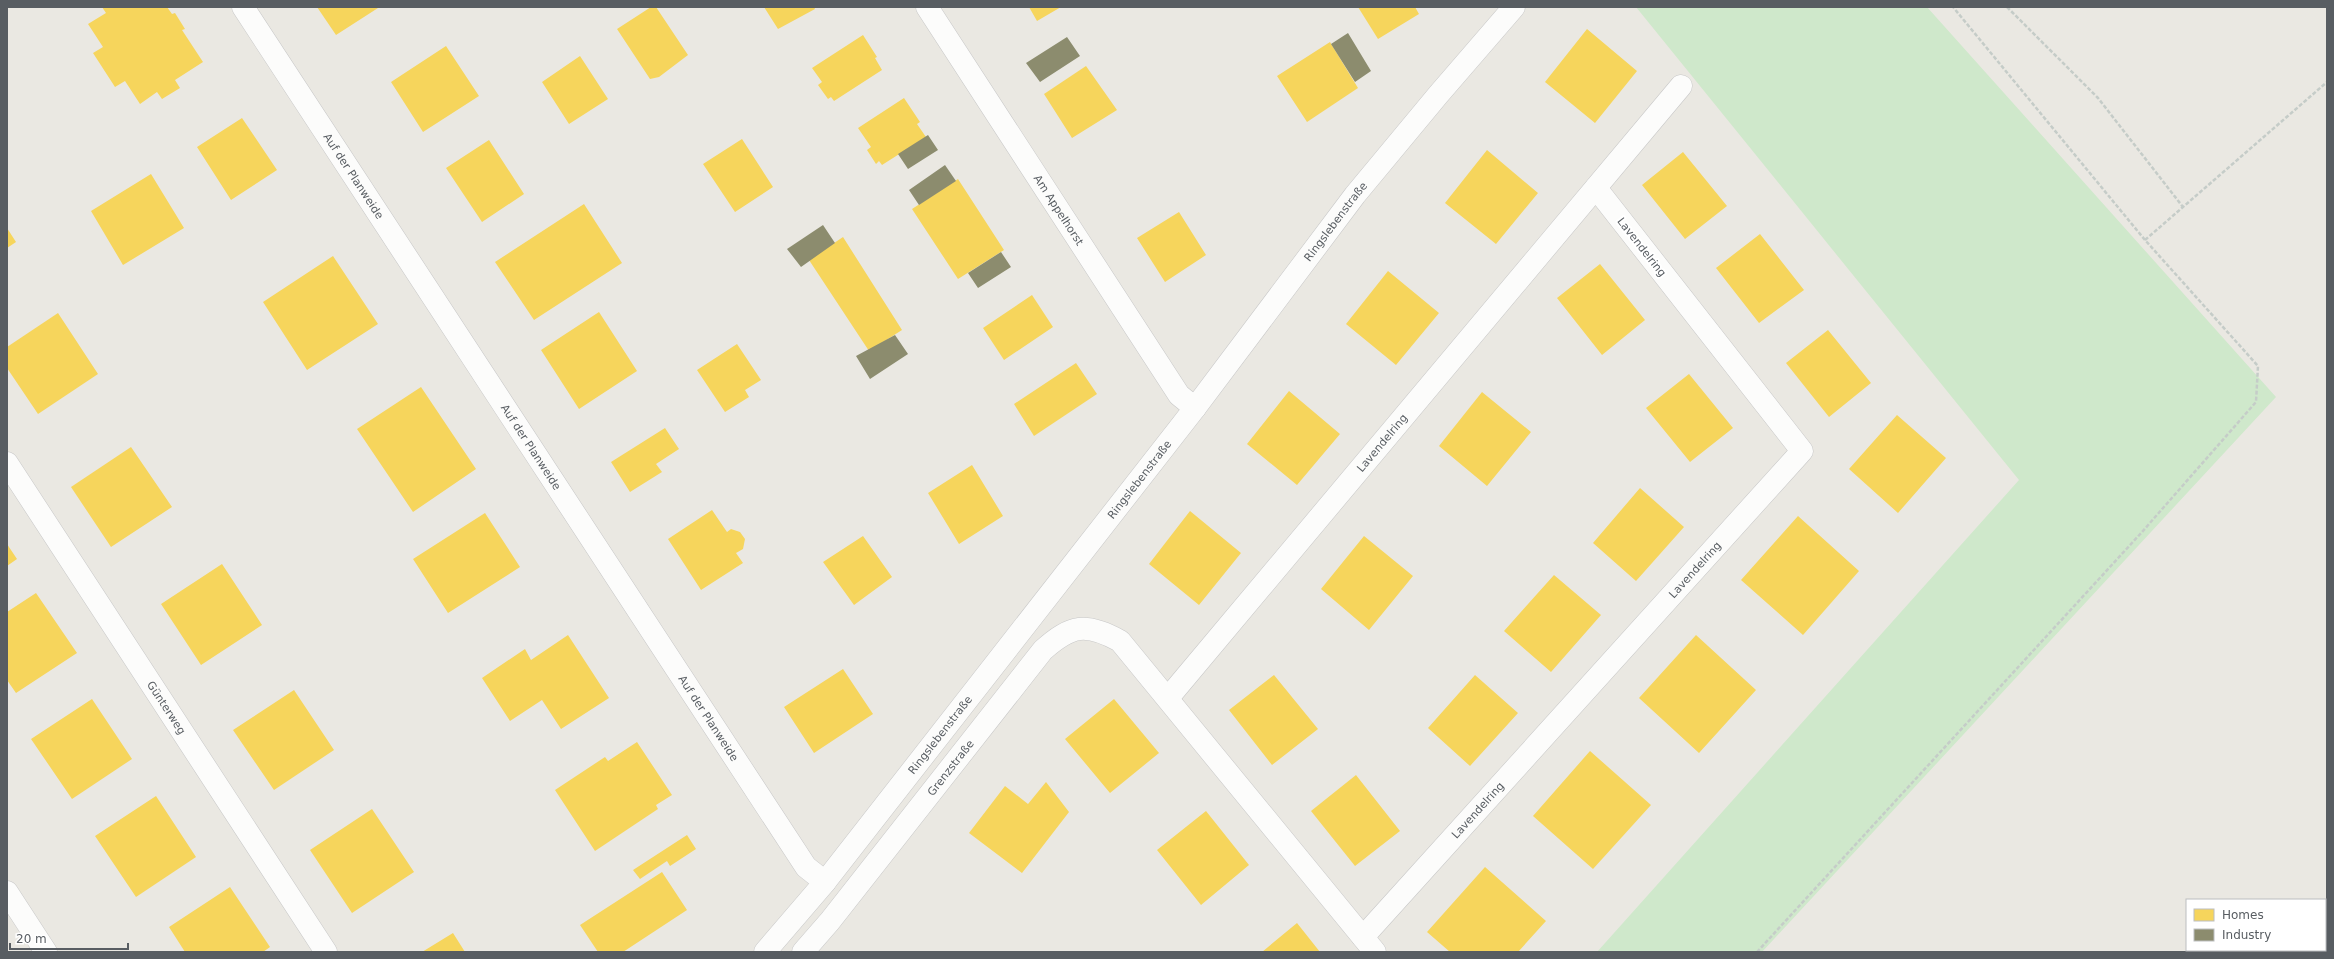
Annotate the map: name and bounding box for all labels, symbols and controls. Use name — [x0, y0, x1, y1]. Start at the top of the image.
street label: Auf der Planweide — [320, 131, 386, 222]
street label: Am Appelhorst — [1031, 173, 1086, 248]
street label: Ringslebenstraße — [1302, 179, 1370, 264]
street label: Lavendelring — [1614, 215, 1669, 279]
street label: Auf der Planweide — [498, 402, 564, 493]
street label: Lavendelring — [1354, 412, 1410, 475]
street label: Ringslebenstraße — [1105, 438, 1175, 522]
street label: Lavendelring — [1666, 539, 1724, 601]
street label: Auf der Planweide — [675, 673, 741, 764]
street label: Günterweg — [144, 679, 188, 737]
street label: Ringslebenstraße — [906, 693, 975, 777]
street label: Grenzstraße — [925, 737, 977, 799]
street label: Lavendelring — [1449, 780, 1507, 841]
legend — [2186, 899, 2326, 951]
text: Homes — [2222, 908, 2264, 922]
scale bar — [10, 925, 128, 951]
text: Industry — [2222, 928, 2271, 942]
text: 20 m — [16, 932, 47, 946]

